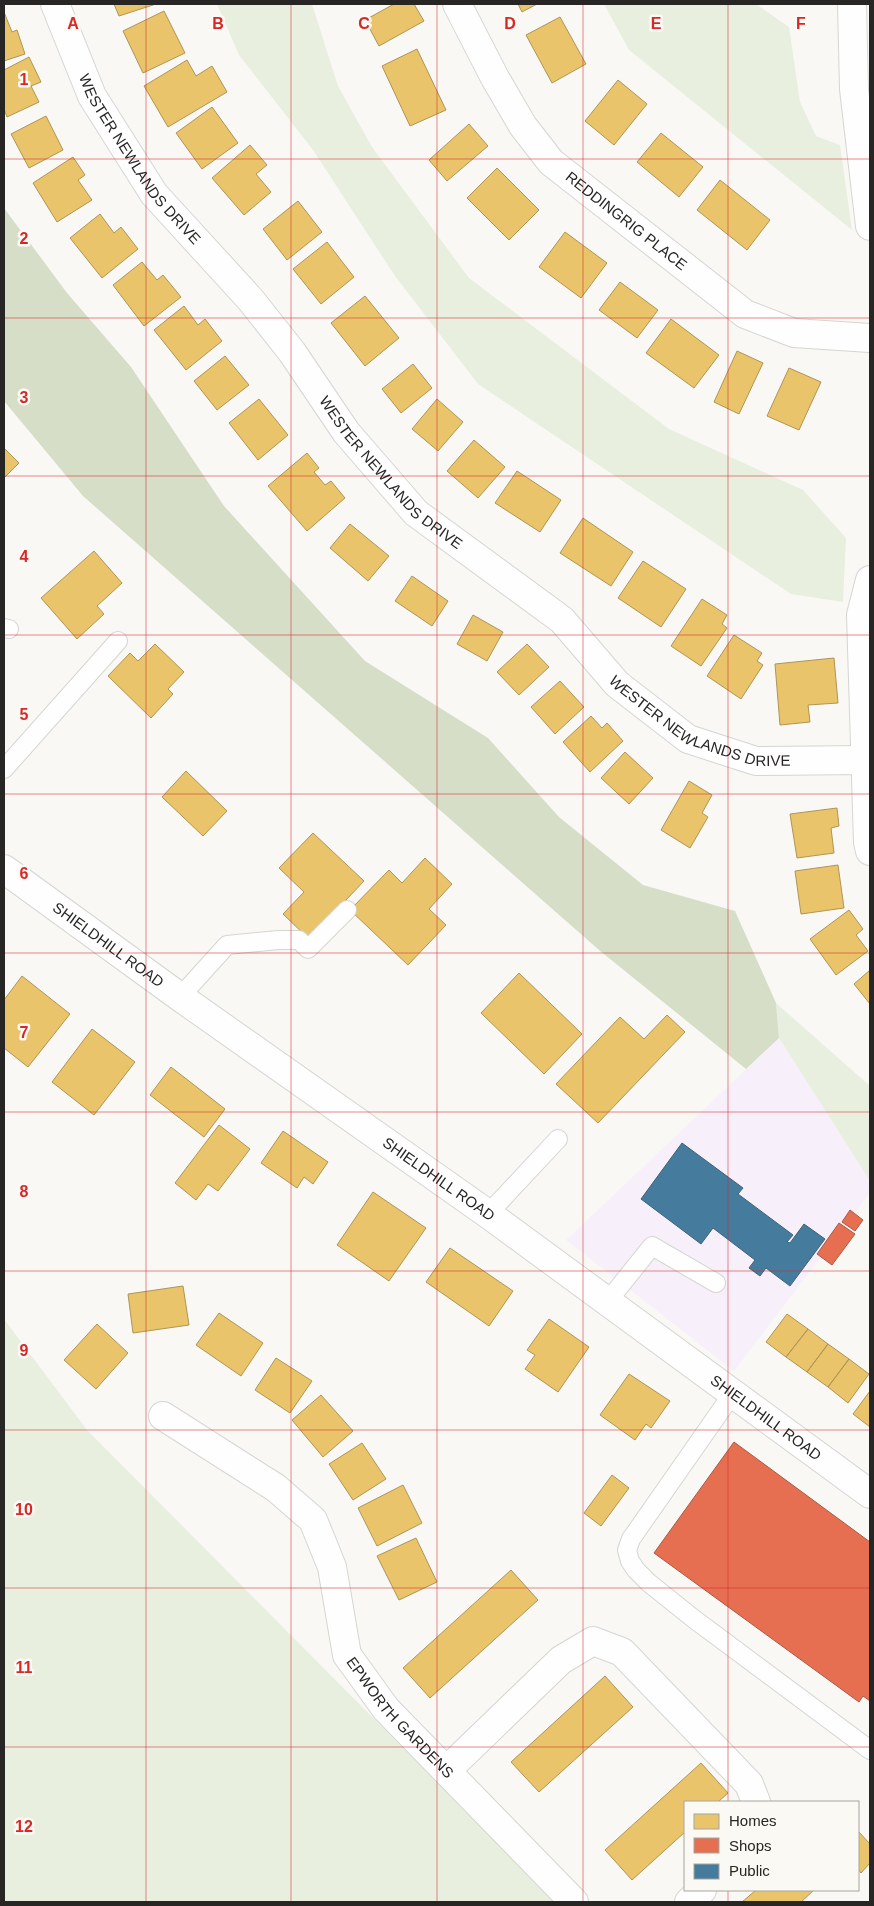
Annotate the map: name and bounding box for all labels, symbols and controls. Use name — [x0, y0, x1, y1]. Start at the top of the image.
text: A — [67, 15, 79, 32]
text: B — [212, 15, 224, 32]
text: C — [358, 15, 370, 32]
text: D — [504, 15, 516, 32]
text: E — [651, 15, 662, 32]
text: F — [796, 15, 806, 32]
text: 1 — [20, 71, 29, 88]
street label: WESTER NEWLANDS DRIVE — [76, 71, 204, 247]
street label: REDDINGRIG PLACE — [563, 168, 691, 273]
text: 2 — [20, 230, 29, 247]
text: 3 — [20, 389, 29, 406]
street label: WESTER NEWLANDS DRIVE — [316, 393, 466, 552]
text: 4 — [20, 548, 29, 565]
street label: WESTER NEWLANDS DRIVE — [606, 672, 791, 769]
text: 5 — [20, 706, 29, 723]
text: 6 — [20, 865, 29, 882]
street label: SHIELDHILL ROAD — [50, 899, 168, 991]
text: 7 — [20, 1024, 29, 1041]
street label: SHIELDHILL ROAD — [380, 1134, 498, 1224]
text: 8 — [20, 1183, 29, 1200]
text: 9 — [20, 1342, 29, 1359]
street label: SHIELDHILL ROAD — [708, 1371, 825, 1464]
text: 10 — [15, 1501, 33, 1518]
street label: EPWORTH GARDENS — [343, 1654, 457, 1781]
text: 11 — [16, 1659, 33, 1676]
legend — [684, 1801, 859, 1891]
text: Homes — [729, 1812, 777, 1829]
text: 12 — [15, 1818, 33, 1835]
text: Shops — [729, 1837, 772, 1854]
text: Public — [729, 1862, 770, 1879]

